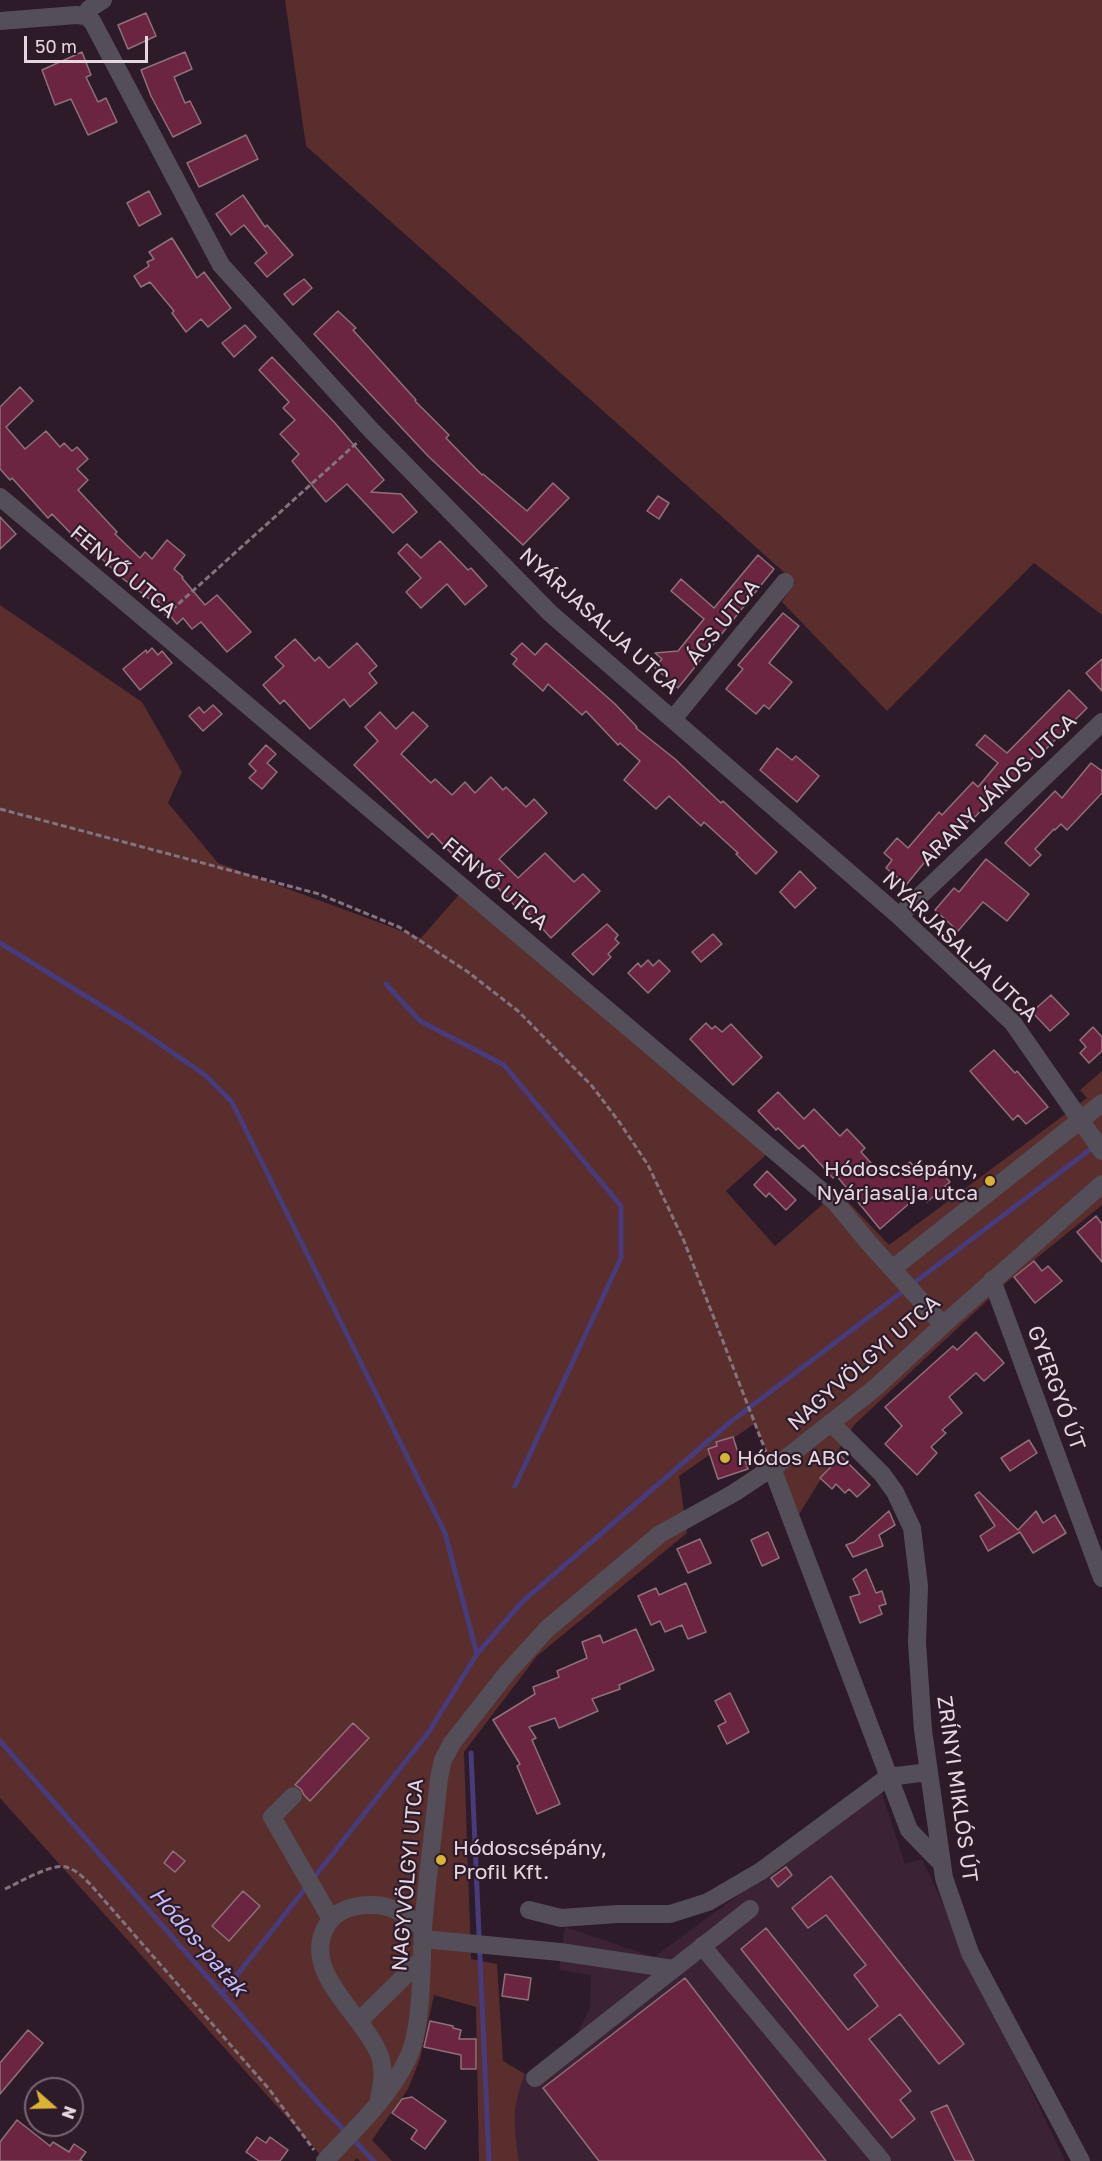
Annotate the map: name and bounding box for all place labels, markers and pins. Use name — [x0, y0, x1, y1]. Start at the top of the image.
place label: Hódoscsépány, Nyárjasalja utca — [816, 1156, 978, 1206]
marker: Hódoscsépány, Nyárjasalja utca — [983, 1174, 997, 1188]
place label: Hódos ABC — [737, 1445, 850, 1471]
marker: Hódos ABC — [718, 1451, 732, 1465]
place label: Hódoscsépány, Profil Kft. — [453, 1835, 607, 1885]
marker: Hódoscsépány, Profil Kft. — [434, 1853, 448, 1867]

